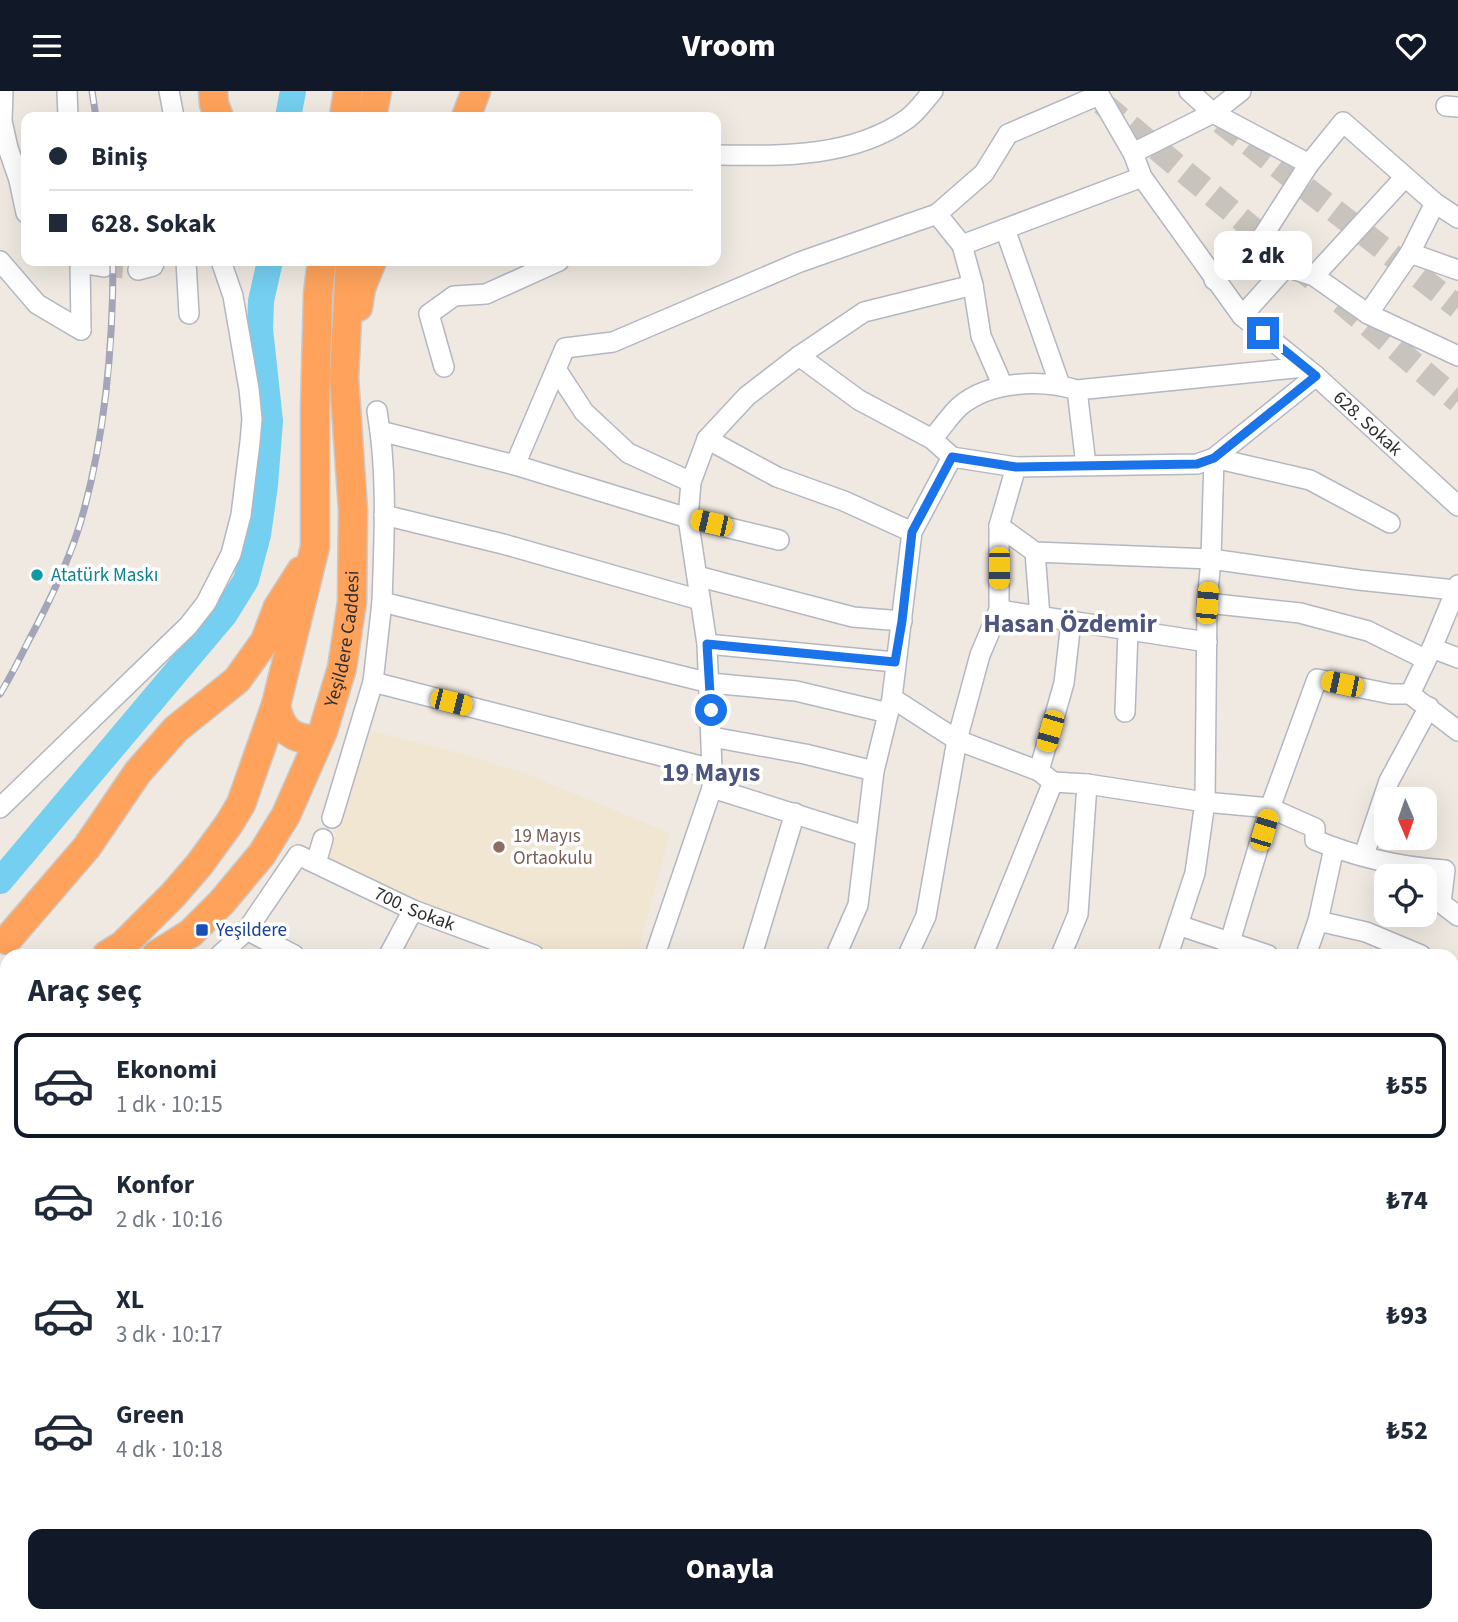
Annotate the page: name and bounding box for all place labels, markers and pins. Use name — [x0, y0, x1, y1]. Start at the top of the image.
place label: Atatürk Maskı — [51, 562, 158, 589]
marker: Atatürk Maskı — [29, 567, 45, 583]
place label: 19 Mayıs Ortaokulu — [513, 823, 593, 872]
marker: 19 Mayıs Ortaokulu — [491, 839, 507, 855]
place label: Yeşildere — [215, 917, 287, 944]
marker: Yeşildere — [194, 922, 210, 938]

